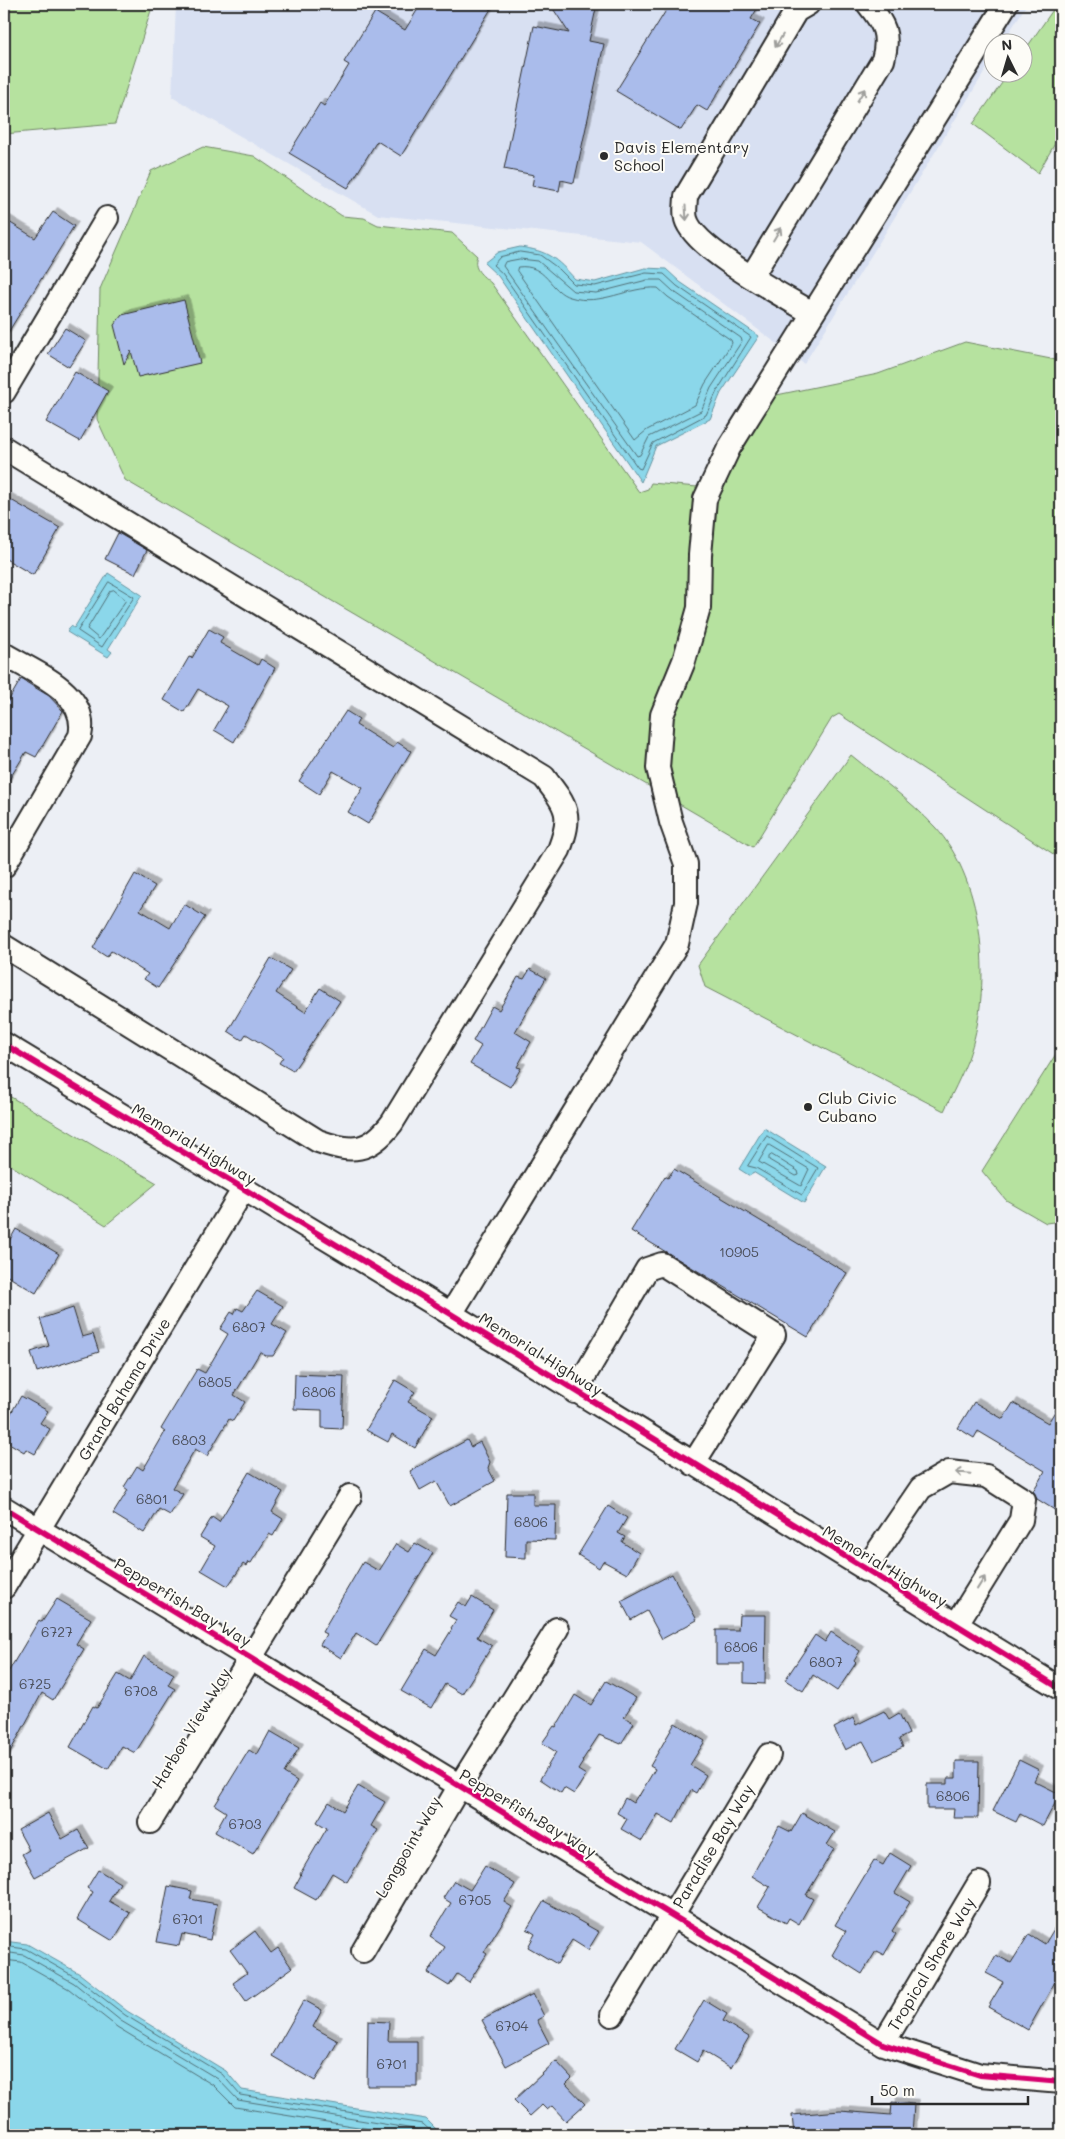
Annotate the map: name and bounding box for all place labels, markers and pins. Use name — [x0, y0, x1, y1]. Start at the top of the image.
place label: Davis Elementary School — [614, 136, 749, 175]
marker: Davis Elementary School — [598, 150, 610, 162]
place label: Club Civic Cubano — [818, 1087, 897, 1126]
marker: Club Civic Cubano — [802, 1101, 814, 1113]

